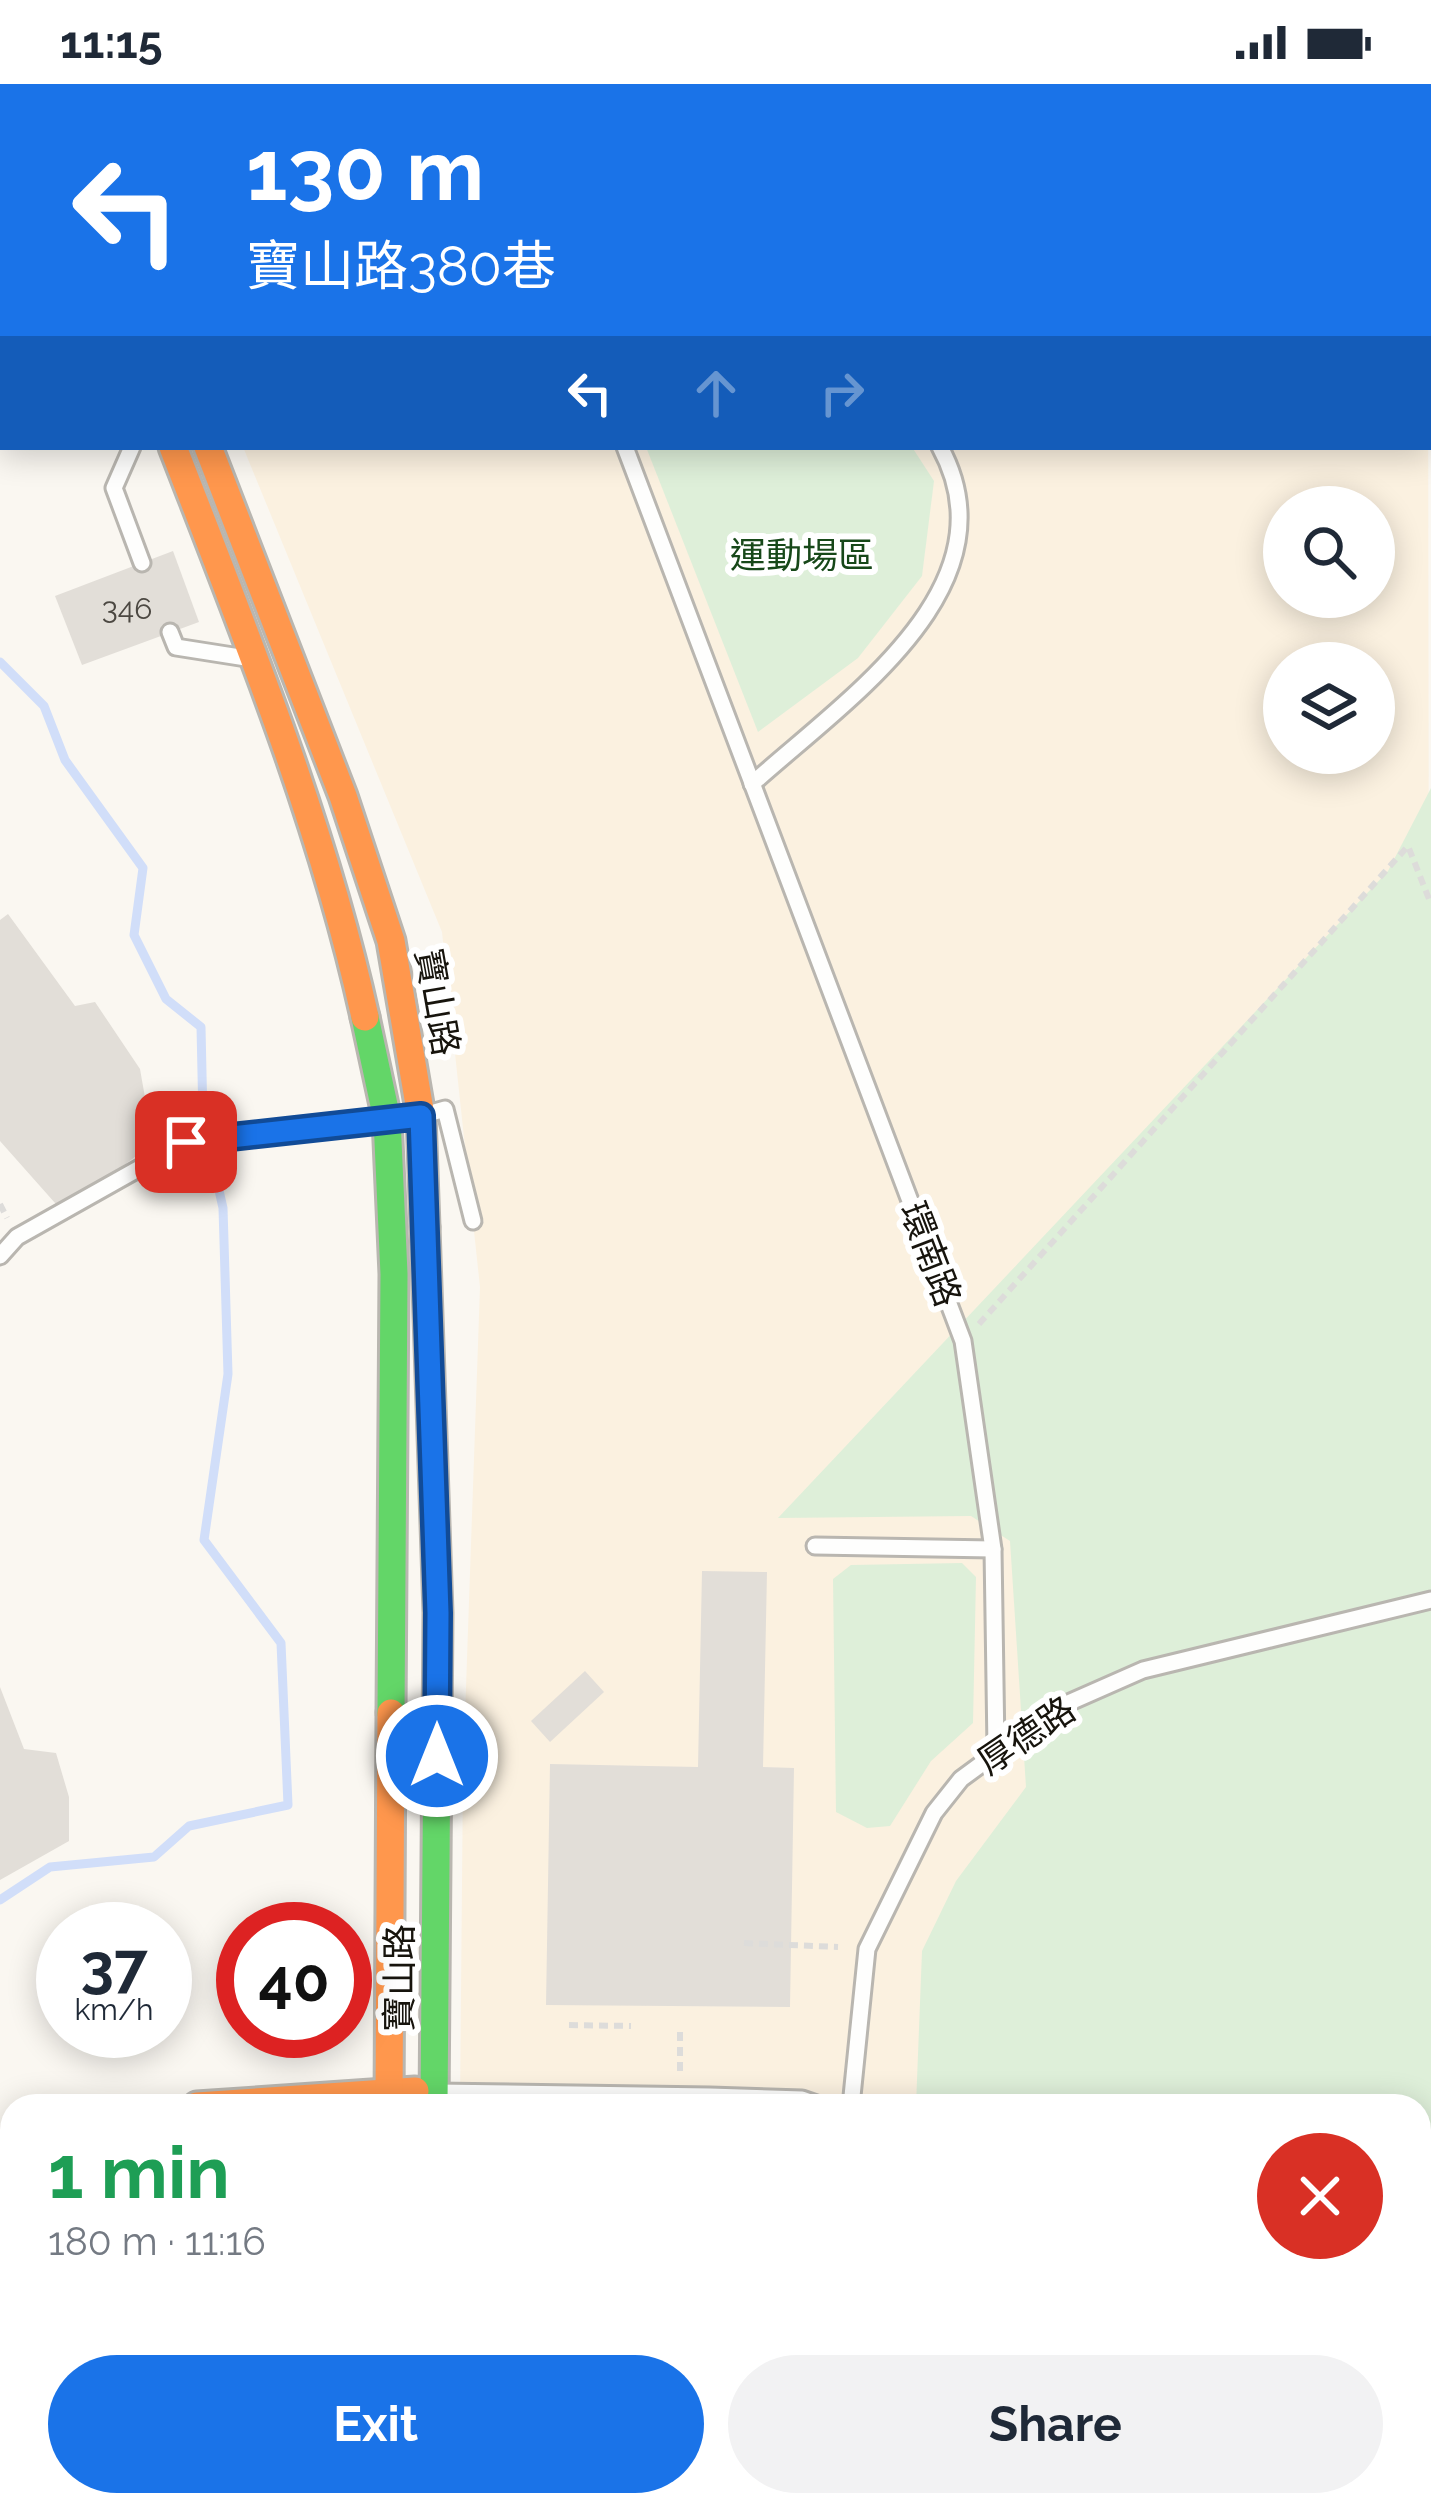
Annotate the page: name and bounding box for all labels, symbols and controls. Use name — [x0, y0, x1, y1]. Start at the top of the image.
text: 11:15 — [60, 16, 163, 69]
text: 130 m — [246, 121, 484, 220]
icon: left — [48, 132, 204, 288]
text: 寶山路380巷 — [246, 234, 556, 298]
icon: left — [557, 360, 623, 426]
icon: ahead — [683, 360, 749, 426]
icon: right — [809, 360, 875, 426]
map controls — [1263, 486, 1395, 774]
button: search — [1263, 486, 1395, 618]
park label: 運動場區 — [730, 534, 874, 576]
house number: 346 — [102, 591, 152, 626]
button: layers — [1263, 642, 1395, 774]
street label: 寶山路 — [408, 945, 468, 1059]
pin — [135, 1091, 237, 1193]
icon: arrive — [153, 1109, 219, 1175]
street label: 環南路 — [892, 1196, 970, 1312]
street label: 厚德路 — [969, 1687, 1083, 1783]
position arrow — [374, 1693, 500, 1819]
speed limit sign: 40 — [216, 1902, 372, 2058]
street label: 寶山路 — [378, 1924, 420, 2032]
text: 37 — [80, 1930, 148, 2000]
text: km/h — [74, 1992, 154, 2027]
text: 1 min — [48, 2130, 230, 2215]
button: close — [1257, 2133, 1383, 2259]
text: 180 m · 11:16 — [48, 2218, 266, 2264]
button: Exit — [48, 2355, 704, 2493]
button: Share — [728, 2355, 1383, 2493]

